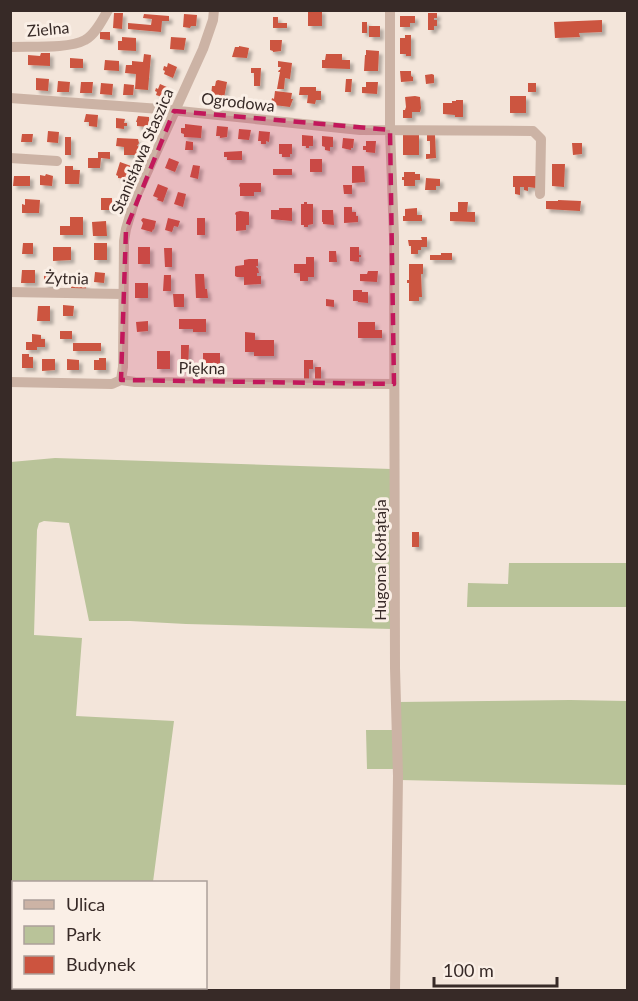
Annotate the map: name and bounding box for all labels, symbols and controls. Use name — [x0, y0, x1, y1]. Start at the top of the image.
street label: Zielna — [26, 17, 70, 40]
street label: Stanisława Staszica — [106, 85, 177, 216]
street label: Ogrodowa — [200, 88, 276, 115]
street label: Żytnia — [45, 268, 89, 287]
street label: Piękna — [178, 358, 226, 377]
street label: Hugona Kołłątaja — [370, 499, 389, 621]
legend — [12, 881, 207, 989]
text: Ulica — [66, 893, 105, 915]
text: Park — [66, 923, 102, 945]
scale bar — [434, 950, 557, 988]
text: Budynek — [66, 953, 136, 975]
text: 100 m — [443, 959, 494, 981]

